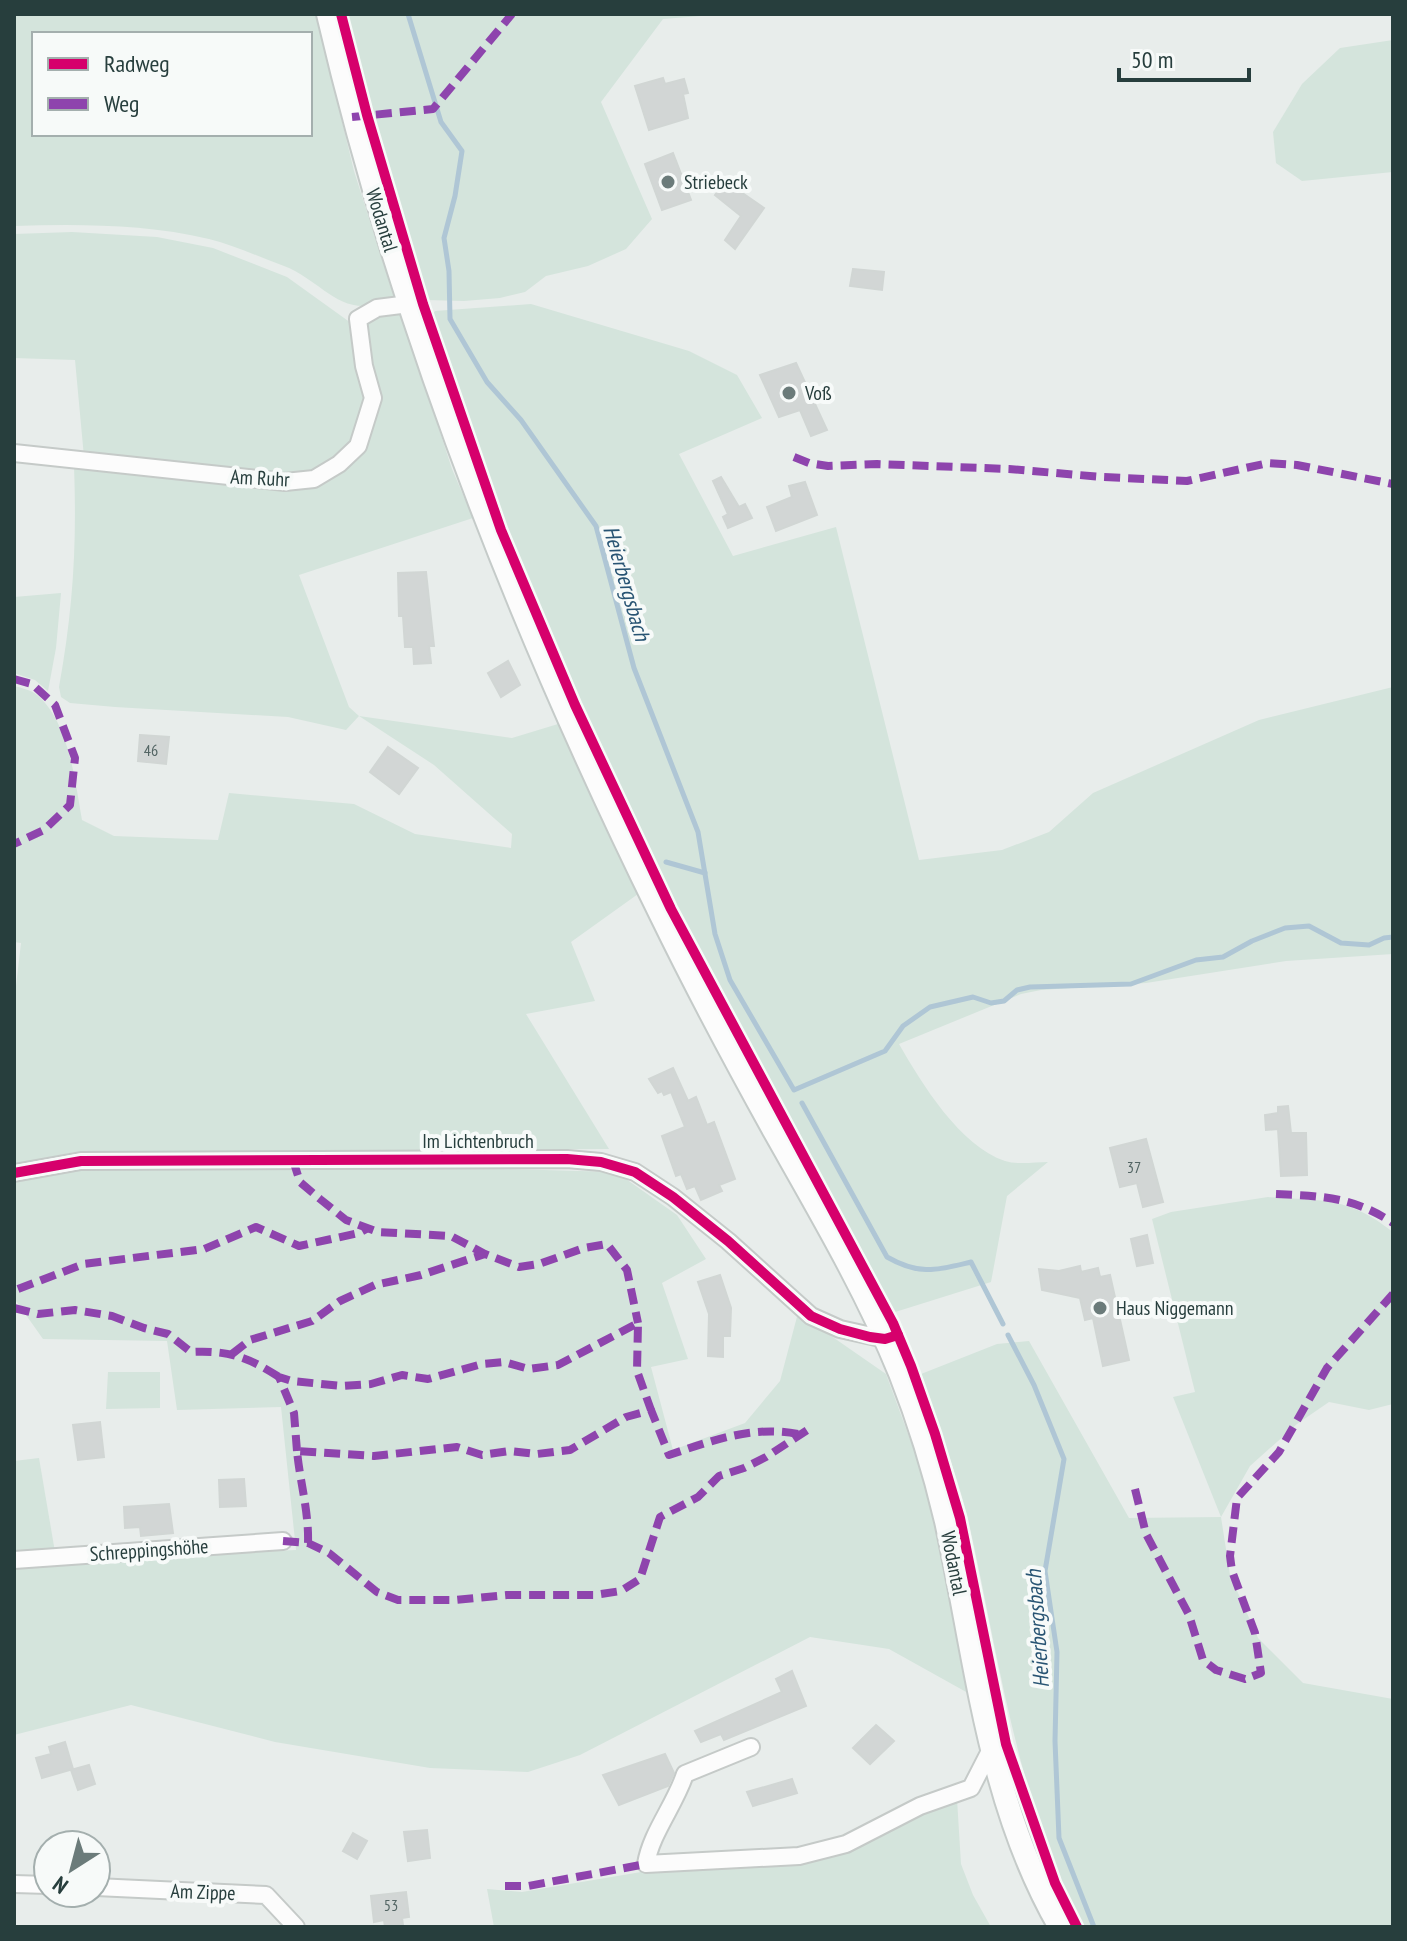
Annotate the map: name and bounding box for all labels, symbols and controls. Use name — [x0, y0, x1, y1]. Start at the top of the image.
legend — [32, 32, 312, 136]
scale bar — [1119, 32, 1249, 82]
text: 50 m — [1131, 44, 1173, 75]
text: Radweg — [104, 48, 170, 79]
text: Weg — [104, 88, 139, 119]
place label: Striebeck — [684, 169, 748, 195]
marker: Striebeck — [659, 173, 677, 191]
street label: Wodantal — [360, 185, 404, 255]
place label: Voß — [804, 380, 832, 406]
marker: Voß — [780, 384, 798, 402]
street label: Am Ruhr — [230, 463, 291, 493]
water label: Heierbergsbach — [597, 522, 657, 645]
house number: 46 — [144, 740, 158, 760]
street label: Im Lichtenbruch — [422, 1128, 534, 1154]
house number: 37 — [1127, 1157, 1141, 1177]
place label: Haus Niggemann — [1116, 1295, 1234, 1321]
marker: Haus Niggemann — [1091, 1299, 1109, 1317]
street label: Wodantal — [935, 1529, 973, 1598]
street label: Schreppingshöhe — [89, 1533, 209, 1567]
water label: Heierbergsbach — [1019, 1568, 1055, 1689]
north arrow — [32, 1829, 112, 1909]
text: N — [47, 1870, 73, 1900]
street label: Am Zippe — [170, 1878, 236, 1906]
house number: 53 — [384, 1895, 398, 1915]

